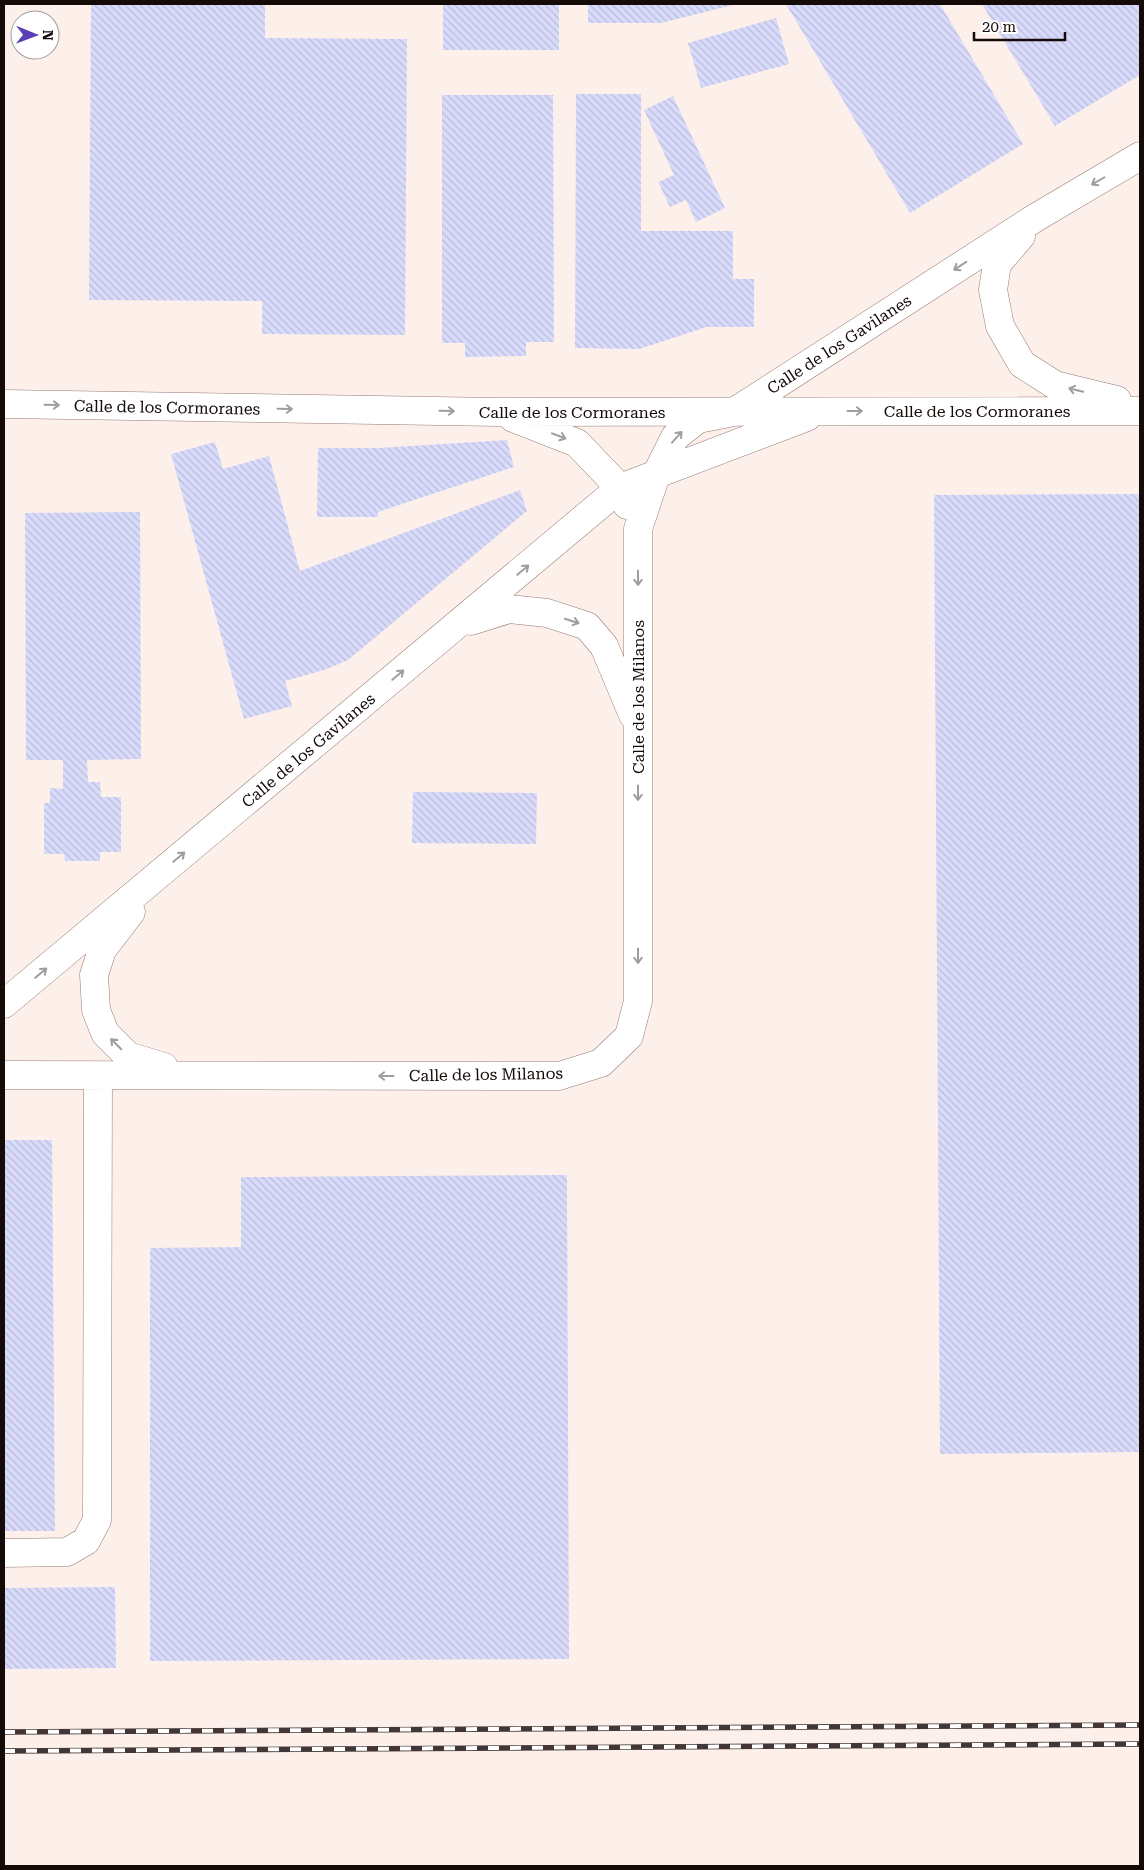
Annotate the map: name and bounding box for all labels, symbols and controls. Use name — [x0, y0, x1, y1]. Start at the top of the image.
north arrow — [10, 10, 60, 60]
scale bar — [974, 10, 1065, 42]
text: 20 m — [982, 18, 1017, 36]
text: N — [40, 30, 56, 41]
one-way arrow — [1092, 176, 1106, 186]
one-way arrow — [953, 261, 967, 271]
street label: Calle de los Gavilanes — [764, 290, 915, 398]
one-way arrow — [1068, 385, 1084, 394]
street label: Calle de los Cormoranes — [74, 396, 261, 419]
one-way arrow — [44, 400, 60, 410]
street label: Calle de los Cormoranes — [884, 402, 1071, 421]
street label: Calle de los Cormoranes — [479, 403, 666, 422]
one-way arrow — [276, 404, 293, 414]
one-way arrow — [846, 406, 863, 416]
one-way arrow — [439, 407, 455, 416]
one-way arrow — [671, 431, 683, 443]
one-way arrow — [551, 432, 566, 441]
one-way arrow — [516, 565, 529, 576]
one-way arrow — [633, 570, 643, 586]
one-way arrow — [564, 617, 579, 626]
street label: Calle de los Milanos — [629, 620, 648, 774]
one-way arrow — [391, 669, 404, 680]
street label: Calle de los Gavilanes — [238, 689, 379, 812]
one-way arrow — [633, 784, 643, 801]
one-way arrow — [173, 852, 186, 863]
one-way arrow — [633, 947, 643, 963]
one-way arrow — [34, 967, 47, 978]
one-way arrow — [110, 1038, 122, 1050]
street label: Calle de los Milanos — [409, 1064, 564, 1085]
one-way arrow — [378, 1071, 394, 1081]

